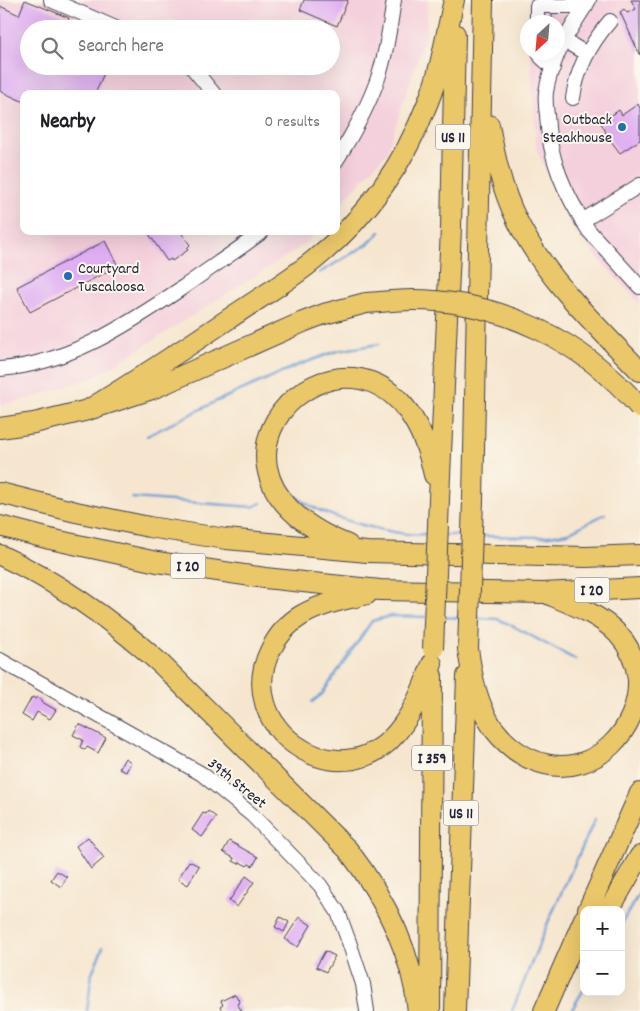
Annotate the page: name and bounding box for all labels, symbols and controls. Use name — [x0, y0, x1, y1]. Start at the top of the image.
north arrow — [520, 15, 565, 60]
search box — [20, 20, 340, 75]
icon: search — [38, 34, 66, 62]
text: Search here — [78, 34, 164, 61]
text: Nearby — [40, 108, 95, 138]
place label: Outback Steakhouse — [543, 109, 612, 150]
text: 0 results — [265, 111, 320, 134]
marker: Outback Steakhouse — [616, 121, 628, 133]
road number: US 11 — [436, 124, 470, 150]
place label: Courtyard Tuscaloosa — [78, 258, 145, 299]
marker: Courtyard Tuscaloosa — [62, 270, 74, 282]
road number: I 20 — [170, 554, 206, 578]
road number: I 20 — [574, 578, 610, 602]
road number: I 359 — [412, 746, 452, 770]
street label: 39th Street — [202, 753, 271, 815]
road number: US 11 — [444, 800, 478, 826]
map controls — [580, 906, 625, 996]
button: + — [580, 906, 625, 951]
button: − — [580, 951, 625, 996]

